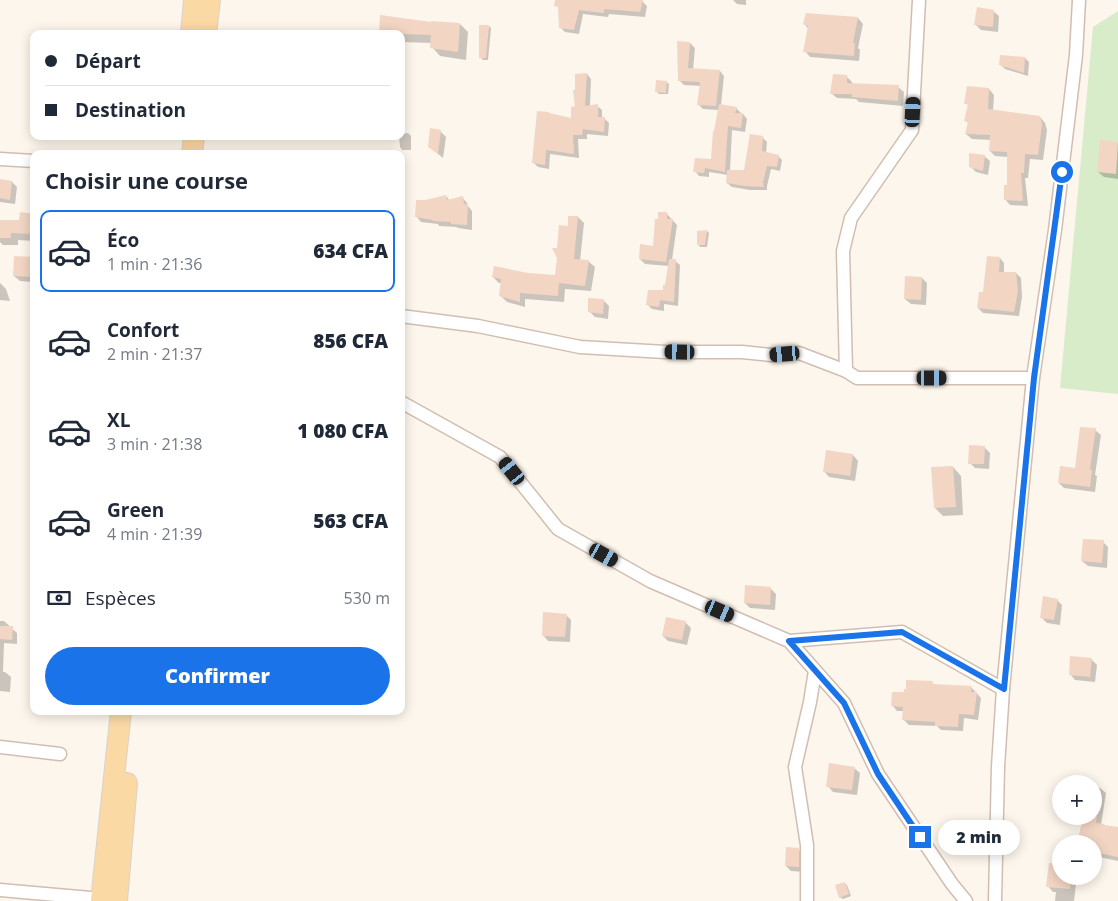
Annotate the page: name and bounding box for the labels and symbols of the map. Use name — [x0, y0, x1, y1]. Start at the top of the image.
car — [904, 97, 921, 127]
route start — [1051, 161, 1073, 183]
car — [664, 344, 695, 360]
car — [769, 345, 800, 363]
car — [917, 371, 947, 386]
car — [496, 455, 527, 487]
car — [587, 541, 620, 569]
car — [703, 598, 736, 624]
callout: 2 min — [938, 820, 1020, 854]
route end — [909, 826, 931, 848]

